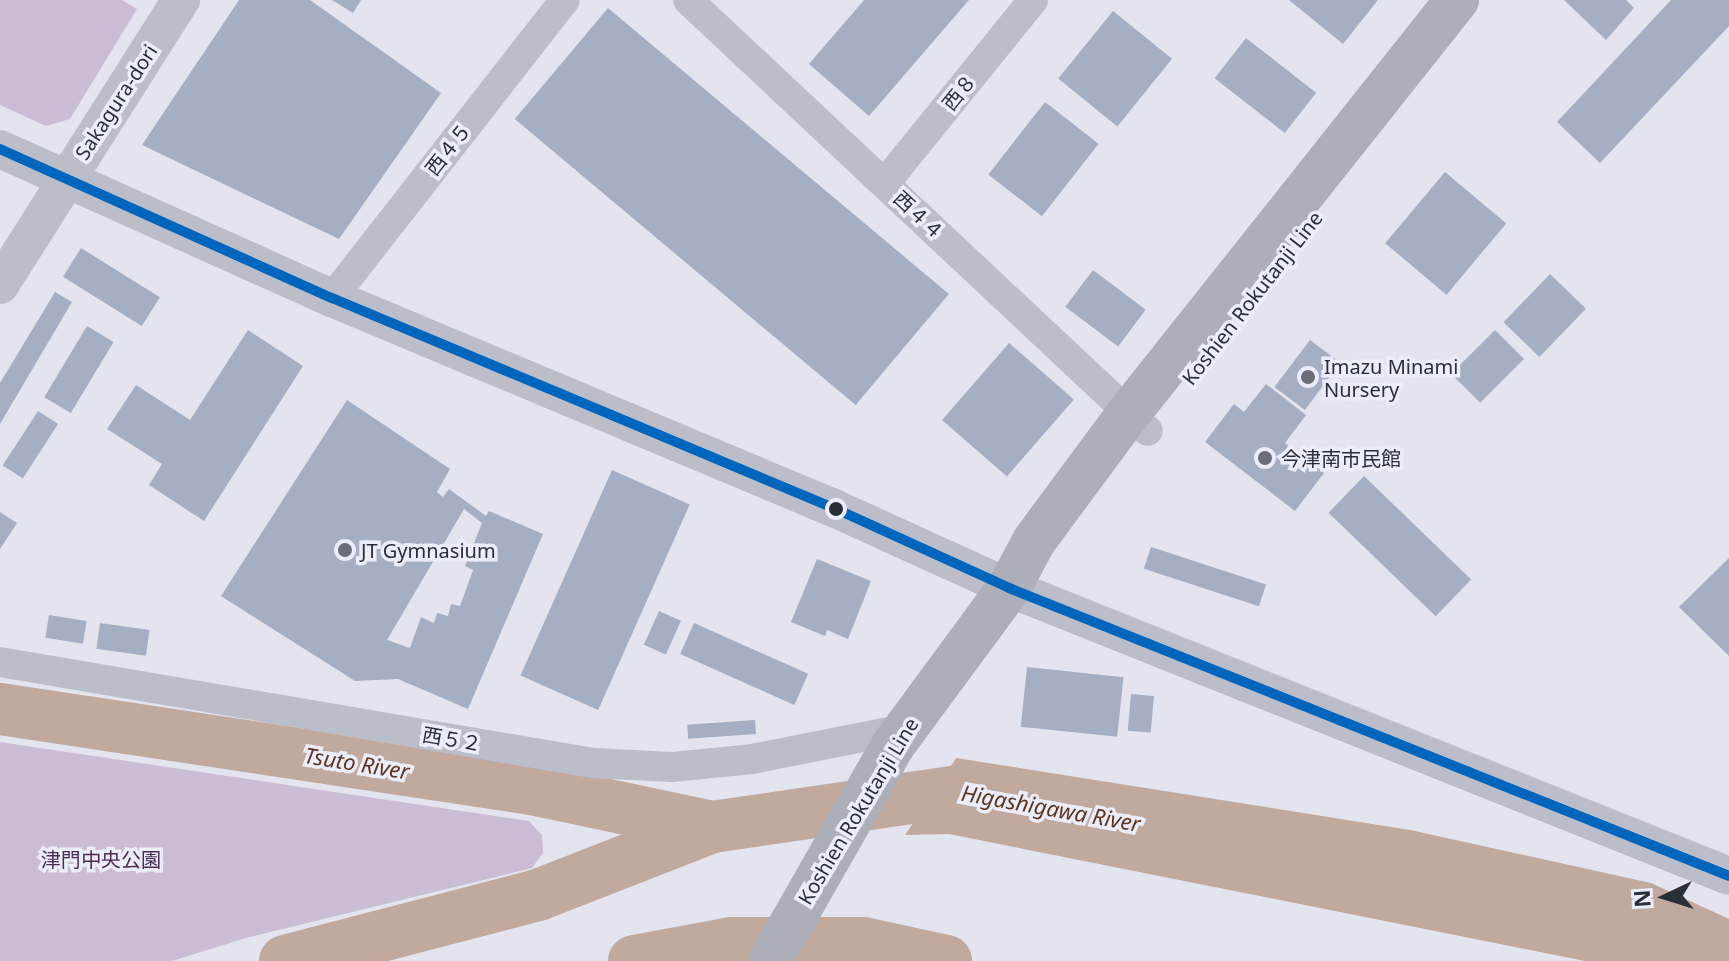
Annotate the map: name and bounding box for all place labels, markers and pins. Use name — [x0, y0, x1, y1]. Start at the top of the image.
place label: Imazu Minami Nursery — [1324, 354, 1458, 401]
marker: Imazu Minami Nursery — [1299, 368, 1317, 386]
place label: 今津南市民館 — [1281, 446, 1401, 470]
marker: 今津南市民館 — [1256, 449, 1274, 467]
unlabelled marker — [828, 501, 844, 517]
place label: JT Gymnasium — [361, 538, 496, 562]
marker: JT Gymnasium — [336, 541, 354, 559]

